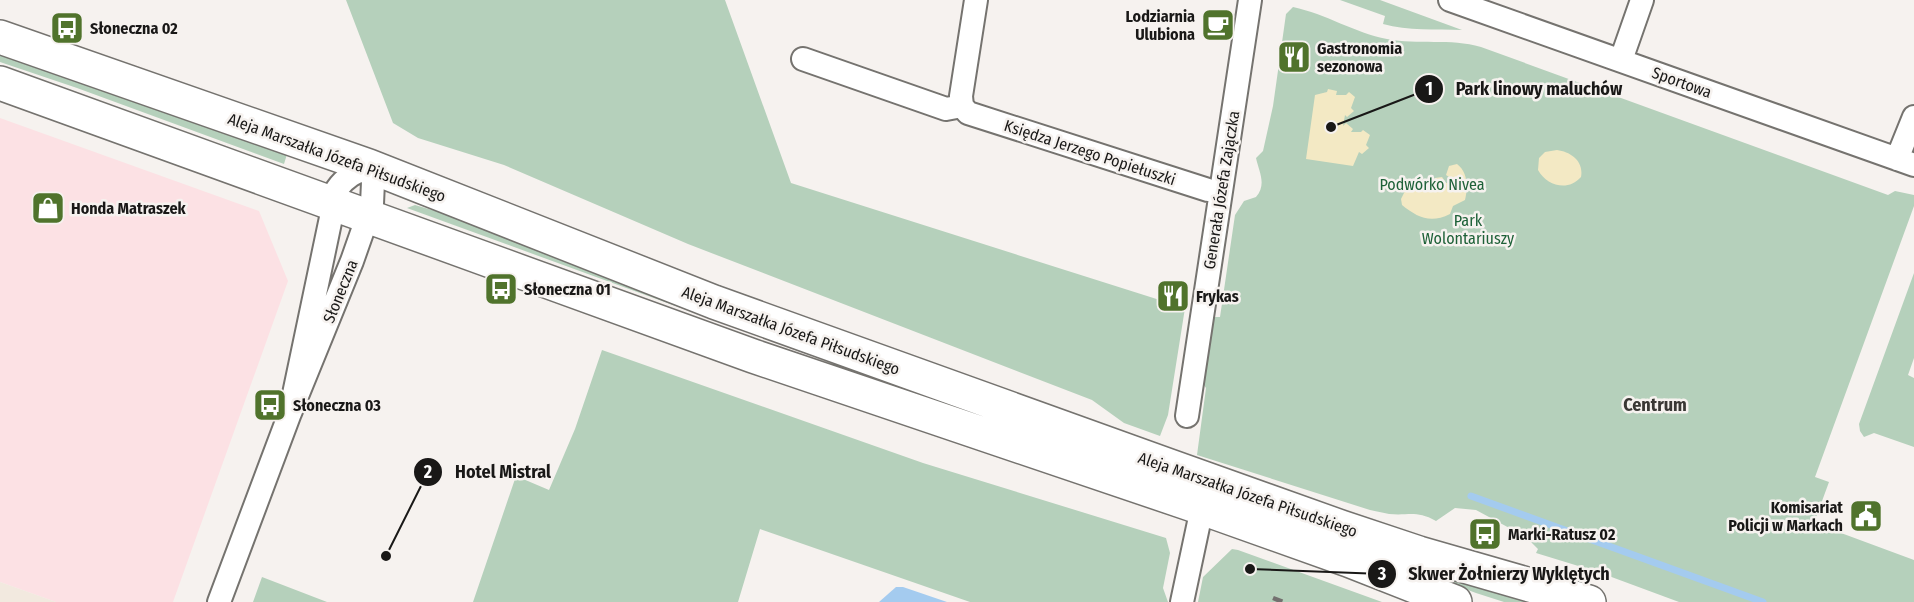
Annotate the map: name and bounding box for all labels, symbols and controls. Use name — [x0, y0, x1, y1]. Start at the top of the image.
place label: Lodziarnia Ulubiona — [1125, 7, 1195, 44]
cafe icon: Lodziarnia Ulubiona — [1200, 7, 1236, 43]
bus stop icon: Słoneczna 02 — [49, 10, 85, 46]
place label: Słoneczna 02 — [90, 19, 178, 38]
restaurant icon: Gastronomia sezonowa — [1276, 39, 1312, 75]
place label: Gastronomia sezonowa — [1317, 39, 1402, 76]
street label: Sportowa — [1649, 63, 1714, 102]
callout: Park linowy maluchów — [1414, 71, 1634, 107]
text: 1 — [1425, 78, 1433, 100]
text: Park linowy maluchów — [1456, 78, 1623, 100]
street label: Aleja Marszałka Józefa Piłsudskiego — [225, 109, 448, 206]
street label: Generała Józefa Zajączka — [1200, 109, 1244, 271]
street label: Księdza Jerzego Popiełuszki — [1002, 116, 1178, 189]
park label: Podwórko Nivea — [1379, 175, 1485, 194]
shop icon: Honda Matraszek — [30, 190, 66, 226]
place label: Honda Matraszek — [71, 199, 187, 218]
park label: Park Wolontariuszy — [1422, 211, 1515, 248]
street label: Słoneczna — [319, 257, 362, 326]
bus stop icon: Słoneczna 01 — [483, 271, 519, 307]
restaurant icon: Frykas — [1155, 278, 1191, 314]
place label: Słoneczna 01 — [524, 280, 611, 299]
street label: Aleja Marszałka Józefa Piłsudskiego — [679, 282, 902, 379]
place label: Frykas — [1196, 287, 1239, 306]
bus stop icon: Słoneczna 03 — [252, 387, 288, 423]
district label: Centrum — [1623, 394, 1687, 416]
place label: Słoneczna 03 — [293, 396, 381, 415]
street label: Aleja Marszałka Józefa Piłsudskiego — [1136, 448, 1360, 541]
callout: Hotel Mistral — [413, 454, 563, 490]
text: 2 — [423, 461, 432, 483]
text: Hotel Mistral — [455, 461, 551, 483]
place label: Komisariat Policji w Markach — [1728, 498, 1843, 535]
public building icon: Komisariat Policji w Markach — [1848, 498, 1884, 534]
bus stop icon: Marki-Ratusz 02 — [1467, 516, 1503, 552]
place label: Marki-Ratusz 02 — [1508, 525, 1616, 544]
callout: Skwer Żołnierzy Wyklętych — [1367, 556, 1622, 592]
text: 3 — [1377, 563, 1387, 585]
text: Skwer Żołnierzy Wyklętych — [1408, 563, 1610, 585]

